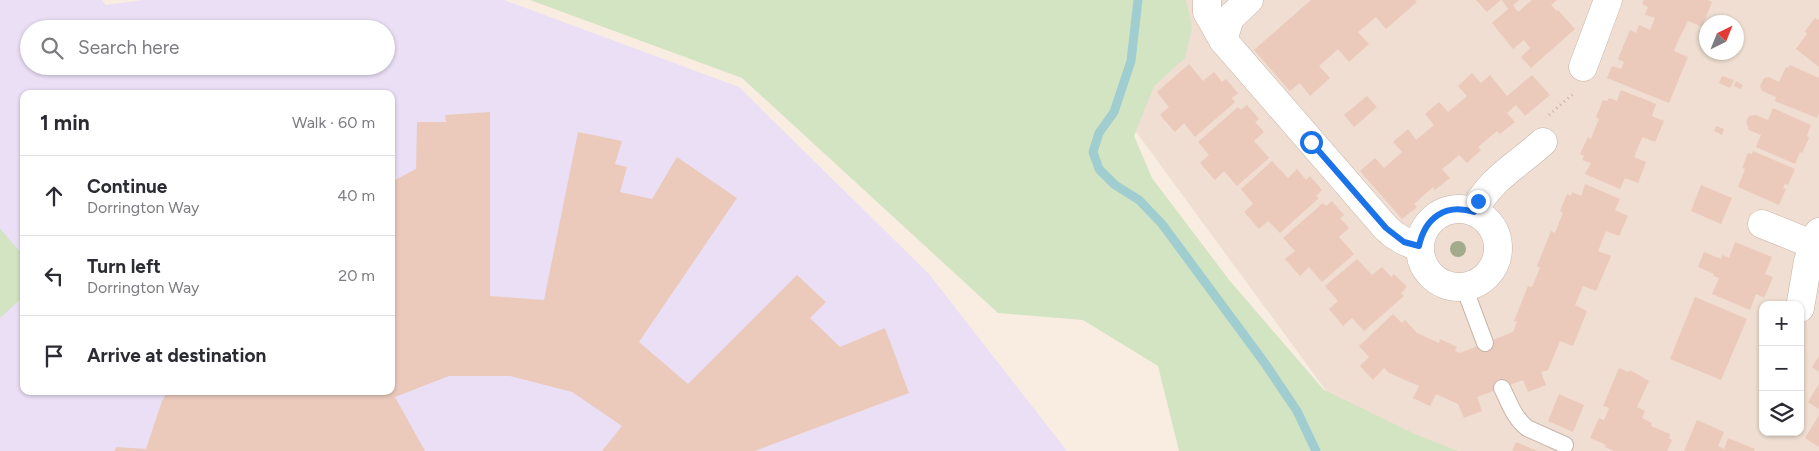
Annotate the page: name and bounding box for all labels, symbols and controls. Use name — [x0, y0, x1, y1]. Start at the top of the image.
north arrow — [1699, 15, 1744, 60]
search box — [20, 20, 395, 75]
icon: search — [38, 34, 66, 62]
text: Search here — [78, 36, 180, 59]
text: 1 min — [40, 110, 90, 135]
text: Walk · 60 m — [292, 113, 375, 132]
route start — [1300, 131, 1323, 154]
text: Continue — [87, 175, 167, 198]
icon: ahead — [40, 182, 68, 210]
text: 40 m — [337, 186, 375, 205]
route end — [1467, 190, 1490, 213]
text: Dorrington Way — [87, 198, 199, 217]
text: Turn left — [87, 255, 161, 278]
icon: left — [40, 262, 68, 290]
text: 20 m — [338, 266, 375, 285]
text: Dorrington Way — [87, 278, 199, 297]
map controls — [1759, 301, 1804, 436]
button: + — [1759, 301, 1804, 346]
icon: arrive — [40, 342, 68, 370]
text: Arrive at destination — [87, 344, 266, 367]
button: − — [1759, 346, 1804, 391]
button: layers — [1759, 391, 1804, 436]

